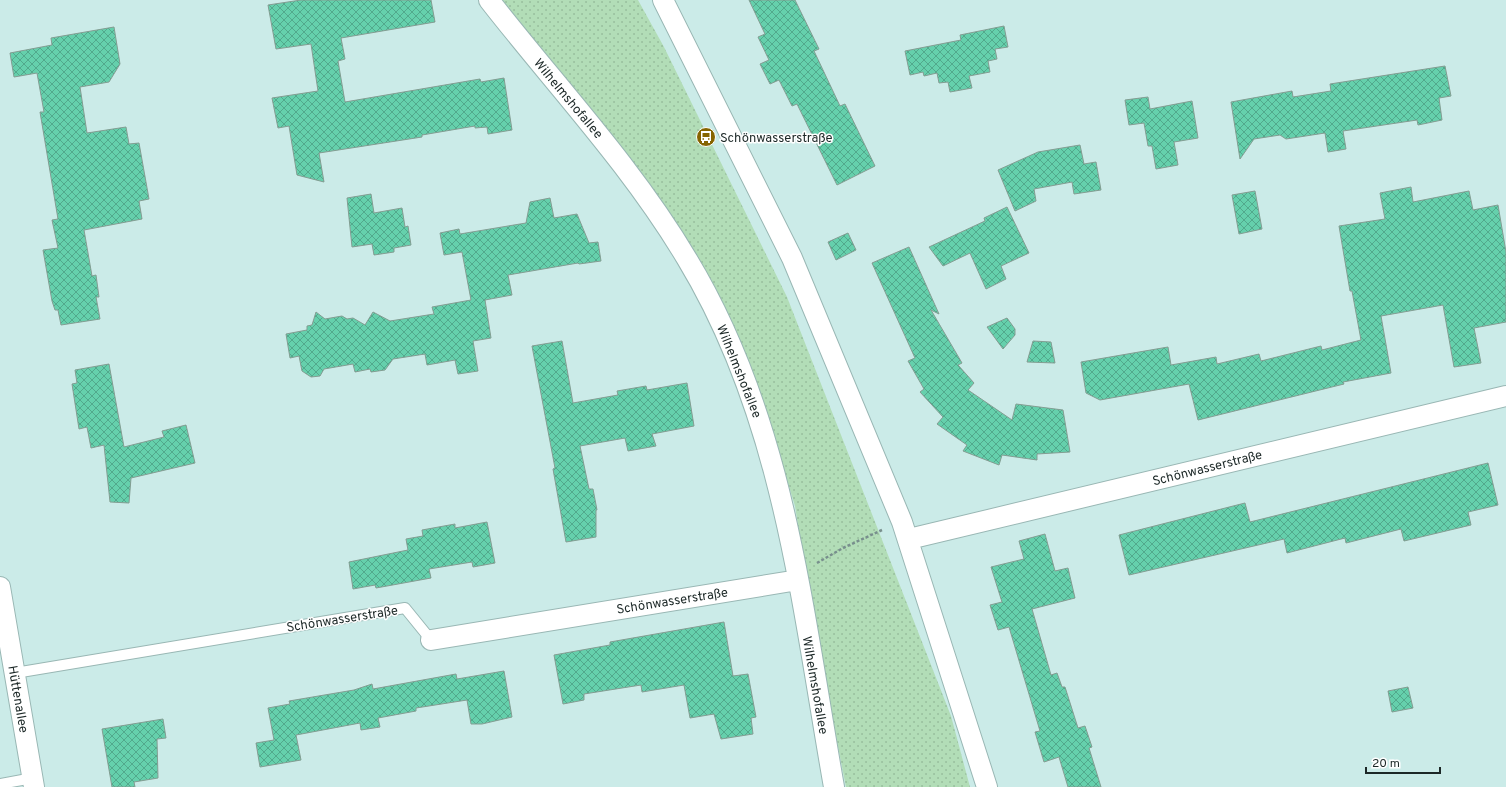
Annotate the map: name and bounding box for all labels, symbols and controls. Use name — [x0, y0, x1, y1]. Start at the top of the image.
street label: Wilhelmshofallee — [529, 56, 606, 143]
bus stop icon: Schönwasserstraße — [695, 126, 717, 148]
place label: Schönwasserstraße — [720, 131, 833, 147]
street label: Wilhelmshofallee — [712, 323, 764, 421]
street label: Schönwasserstraße — [1151, 448, 1264, 490]
street label: Schönwasserstraße — [616, 585, 729, 619]
street label: Schönwasserstraße — [286, 603, 399, 637]
street label: Wilhelmshofallee — [798, 635, 831, 736]
street label: Hüttenallee — [3, 664, 31, 734]
scale bar — [1366, 749, 1440, 775]
text: 20 m — [1372, 756, 1400, 772]

